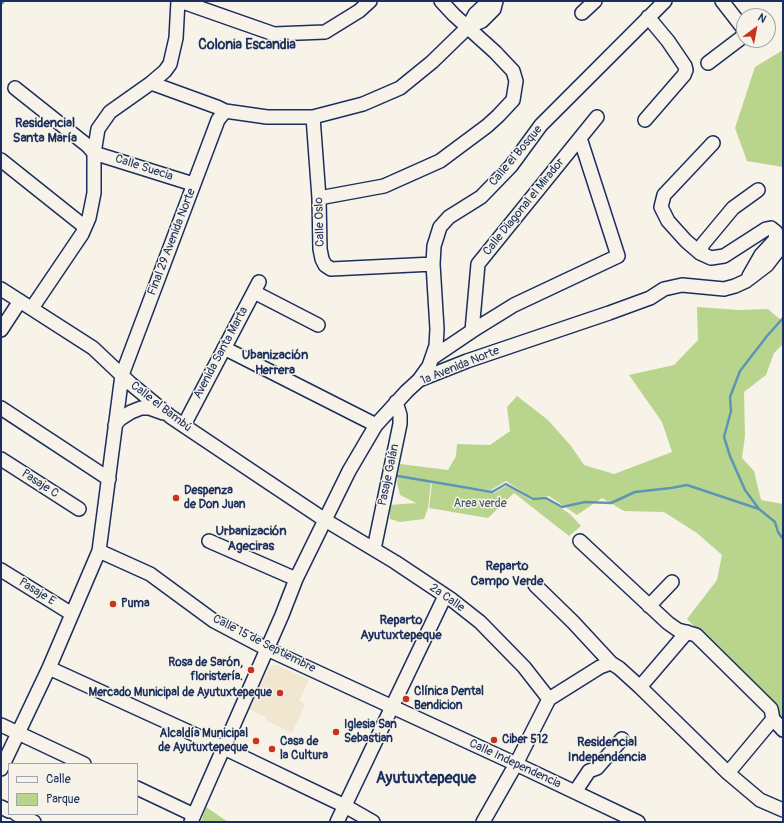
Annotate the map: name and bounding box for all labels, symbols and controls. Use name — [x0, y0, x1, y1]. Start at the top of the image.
north arrow — [736, 8, 776, 48]
text: N — [755, 11, 769, 26]
district label: Colonia Escandia — [198, 37, 296, 53]
district label: Residencial Santa María — [13, 116, 77, 147]
street label: Calle el Bosque — [486, 123, 546, 189]
street label: Calle Suecia — [113, 152, 175, 184]
street label: Calle Diagonal el Mirador — [480, 155, 568, 259]
street label: Final 29 Avenida Norte — [145, 187, 199, 297]
street label: Calle Oslo — [312, 197, 328, 247]
street label: Avenida Santa Marta — [191, 305, 251, 401]
street label: 1a Avenida Norte — [419, 344, 501, 388]
district label: Ubanización Herrera — [242, 348, 308, 379]
street label: Calle el Bambú — [128, 379, 194, 435]
street label: Pasaje Galán — [375, 443, 403, 507]
street label: Pasaje C — [19, 467, 61, 501]
place label: Despenza de Don Juan — [184, 484, 246, 512]
marker: Despenza de Don Juan — [171, 493, 181, 503]
park label: Area verde — [453, 497, 507, 511]
district label: Urbanización Ageciras — [215, 524, 287, 555]
district label: Reparto Campo Verde — [470, 559, 544, 590]
street label: Pasaje E — [16, 575, 58, 609]
street label: 2a Calle — [427, 581, 467, 615]
place label: Puma — [121, 597, 150, 611]
marker: Puma — [108, 599, 118, 609]
street label: Calle 15 de Septiembre — [210, 612, 318, 676]
district label: Reparto Ayutuxtepeque — [360, 613, 442, 644]
place label: Rosa de Sarón, floristería. — [168, 656, 243, 684]
marker: Rosa de Sarón, floristería. — [246, 665, 256, 675]
place label: Clínica Dental Bendicion — [414, 685, 484, 713]
place label: Mercado Municipal de Ayutuxtepeque — [88, 686, 272, 700]
marker: Mercado Municipal de Ayutuxtepeque — [275, 688, 285, 698]
marker: Clínica Dental Bendicion — [401, 694, 411, 704]
place label: Iglesia San Sebastian — [344, 718, 397, 746]
place label: Alcaldía Municipal de Ayutuxtepeque — [158, 727, 248, 755]
marker: Iglesia San Sebastian — [331, 727, 341, 737]
place label: Ciber 512 — [502, 733, 548, 747]
place label: Casa de la Cultura — [280, 735, 328, 763]
marker: Ciber 512 — [489, 735, 499, 745]
district label: Residencial Independencia — [568, 735, 646, 766]
marker: Alcaldía Municipal de Ayutuxtepeque — [251, 736, 261, 746]
street label: Calle Independencia — [467, 736, 563, 792]
marker: Casa de la Cultura — [267, 744, 277, 754]
legend — [8, 763, 138, 815]
district label: Ayutuxtepeque — [376, 769, 476, 789]
text: Calle — [46, 772, 71, 787]
text: Parque — [46, 792, 80, 807]

